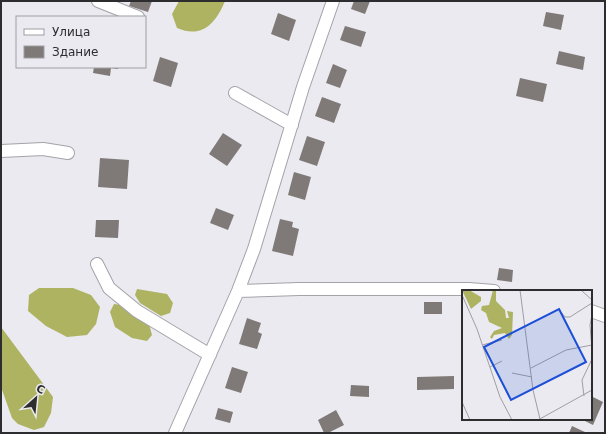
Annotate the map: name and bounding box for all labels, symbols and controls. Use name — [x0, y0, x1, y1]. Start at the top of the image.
legend — [16, 16, 146, 68]
text: Улица — [52, 25, 90, 39]
text: Здание — [52, 45, 98, 59]
inset map — [462, 290, 592, 420]
north arrow — [16, 378, 56, 418]
text: С — [34, 382, 47, 397]

